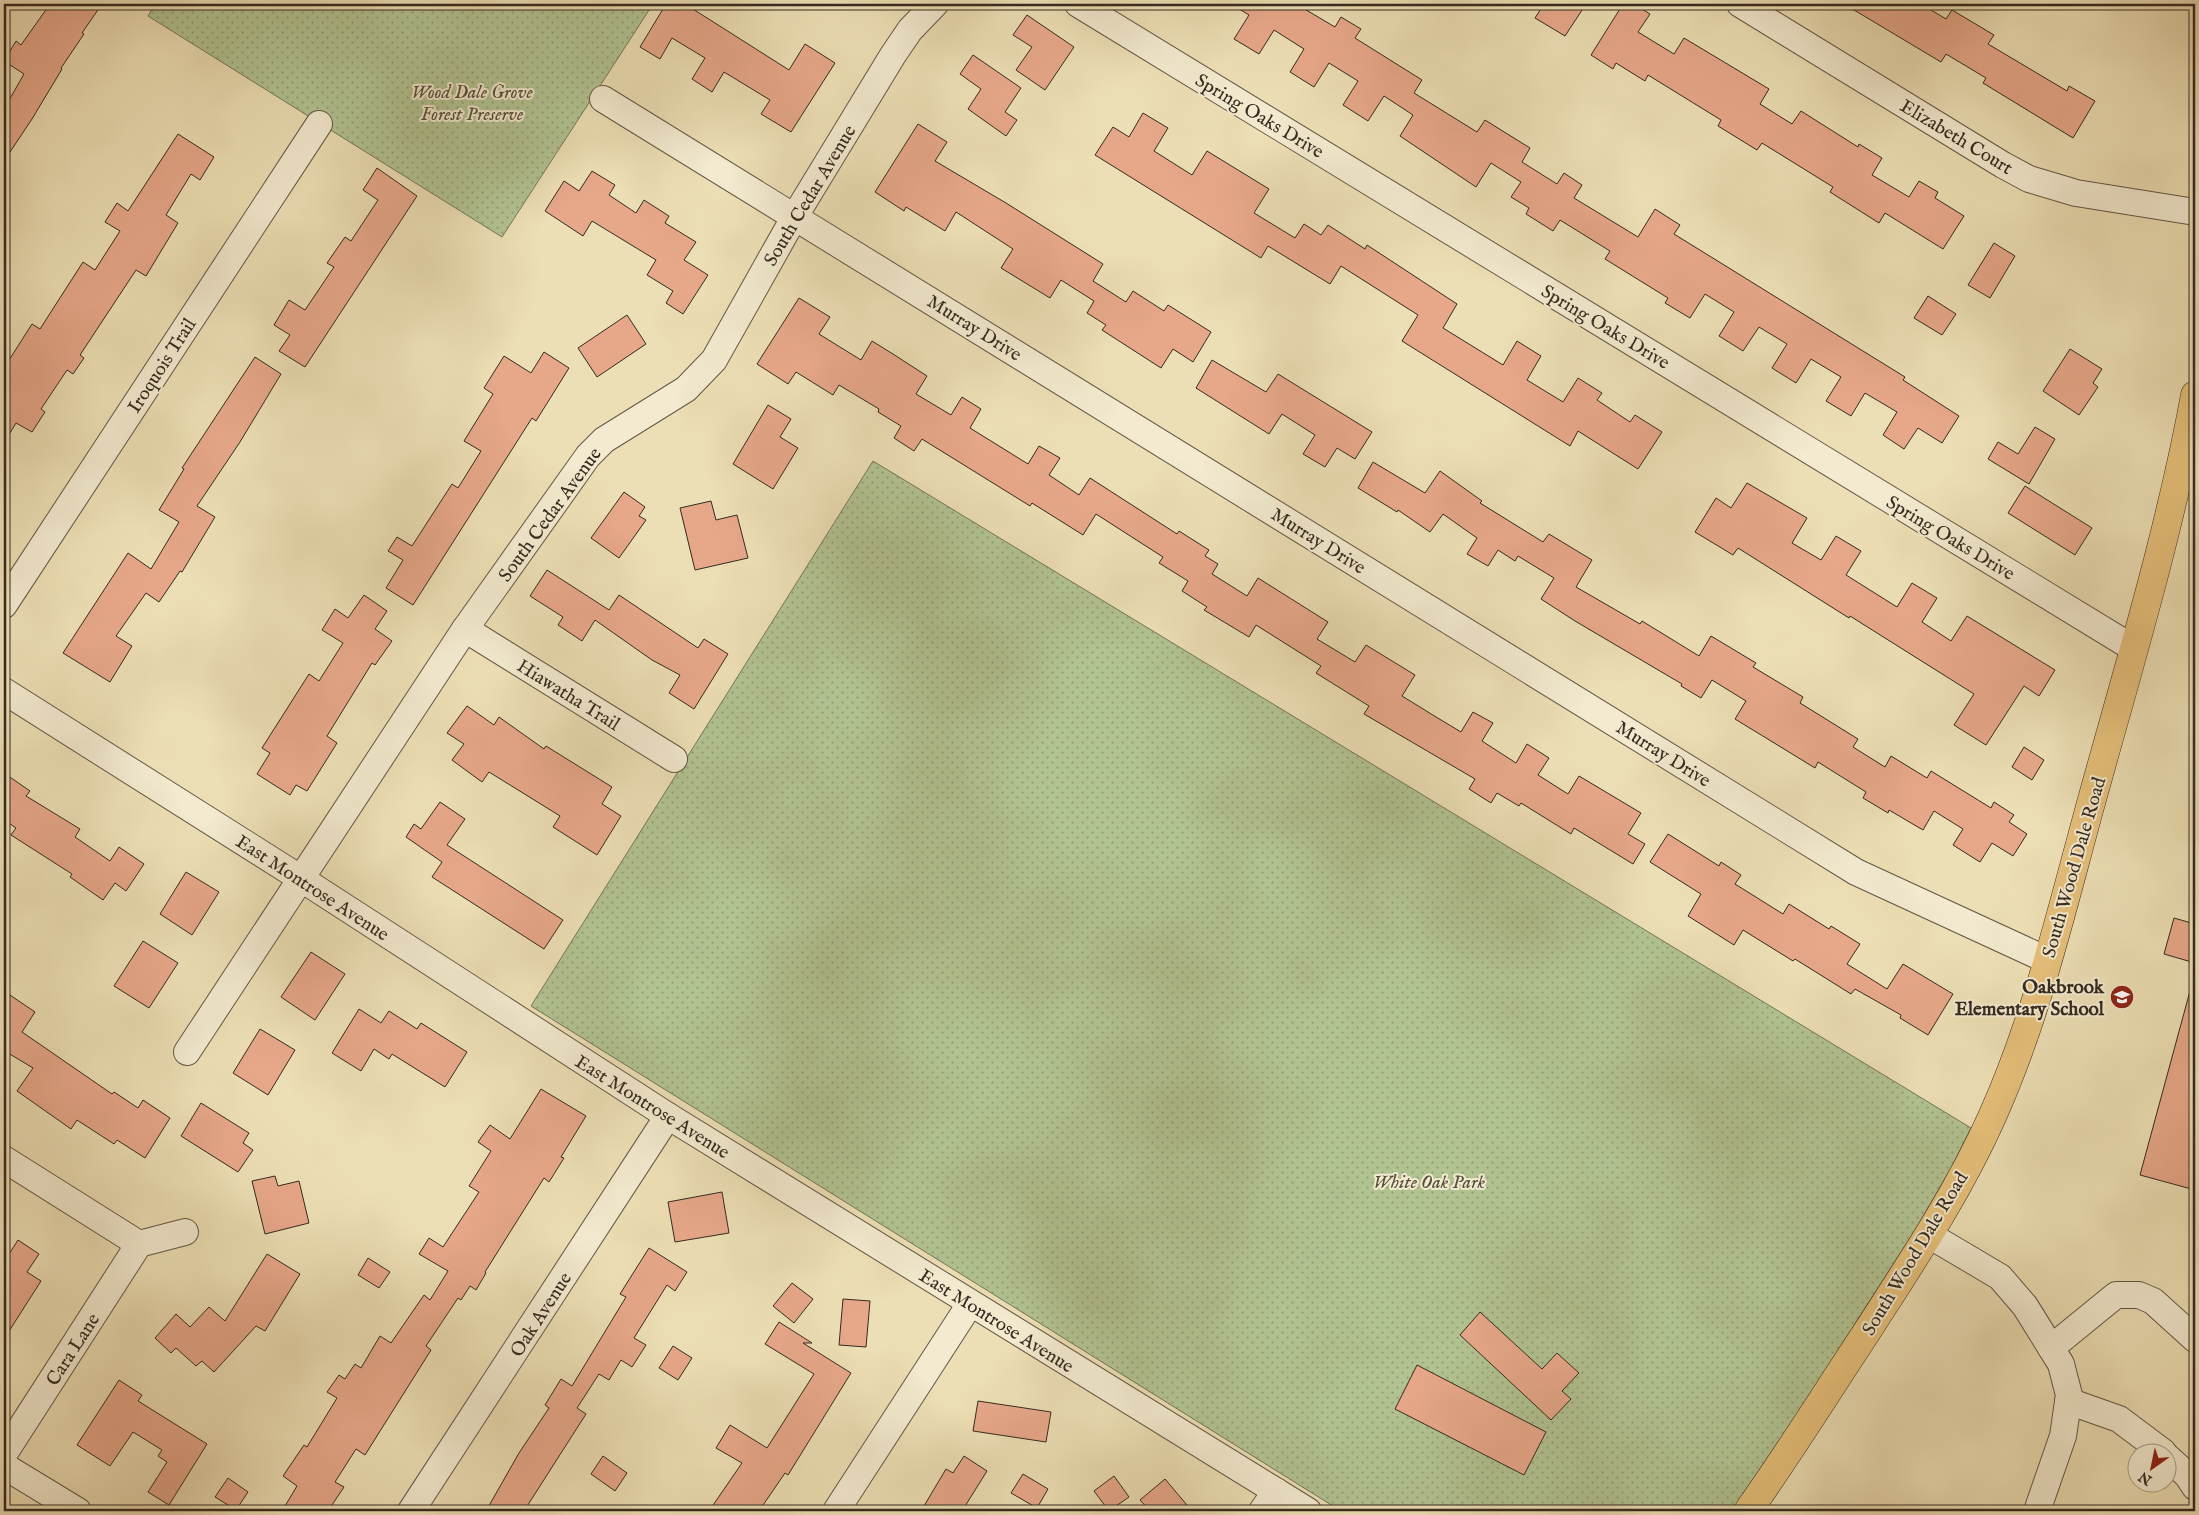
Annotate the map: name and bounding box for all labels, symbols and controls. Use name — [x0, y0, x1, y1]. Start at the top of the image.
street label: Spring Oaks Drive — [1190, 69, 1328, 165]
park label: Wood Dale Grove Forest Preserve — [411, 81, 533, 127]
street label: Elizabeth Court — [1895, 95, 2017, 181]
street label: South Cedar Avenue — [759, 121, 862, 271]
street label: Spring Oaks Drive — [1536, 280, 1674, 376]
street label: Murray Drive — [922, 290, 1026, 367]
street label: Iroquois Trail — [123, 313, 203, 418]
street label: South Cedar Avenue — [494, 443, 608, 587]
street label: Spring Oaks Drive — [1881, 491, 2019, 587]
street label: Murray Drive — [1266, 503, 1370, 580]
street label: Hiawatha Trail — [512, 655, 625, 737]
street label: Murray Drive — [1611, 716, 1715, 793]
street label: South Wood Dale Road — [2038, 774, 2112, 961]
street label: East Montrose Avenue — [231, 830, 393, 947]
place label: Oakbrook Elementary School — [1955, 976, 2105, 1022]
school or university icon: Oakbrook Elementary School — [2109, 984, 2135, 1010]
street label: East Montrose Avenue — [570, 1050, 734, 1165]
street label: South Wood Dale Road — [1857, 1167, 1975, 1340]
park label: White Oak Park — [1373, 1171, 1485, 1195]
street label: East Montrose Avenue — [914, 1264, 1078, 1379]
street label: Oak Avenue — [505, 1268, 578, 1362]
street label: Cara Lane — [41, 1309, 106, 1391]
north arrow — [2126, 1442, 2176, 1492]
text: N — [2135, 1467, 2156, 1489]

